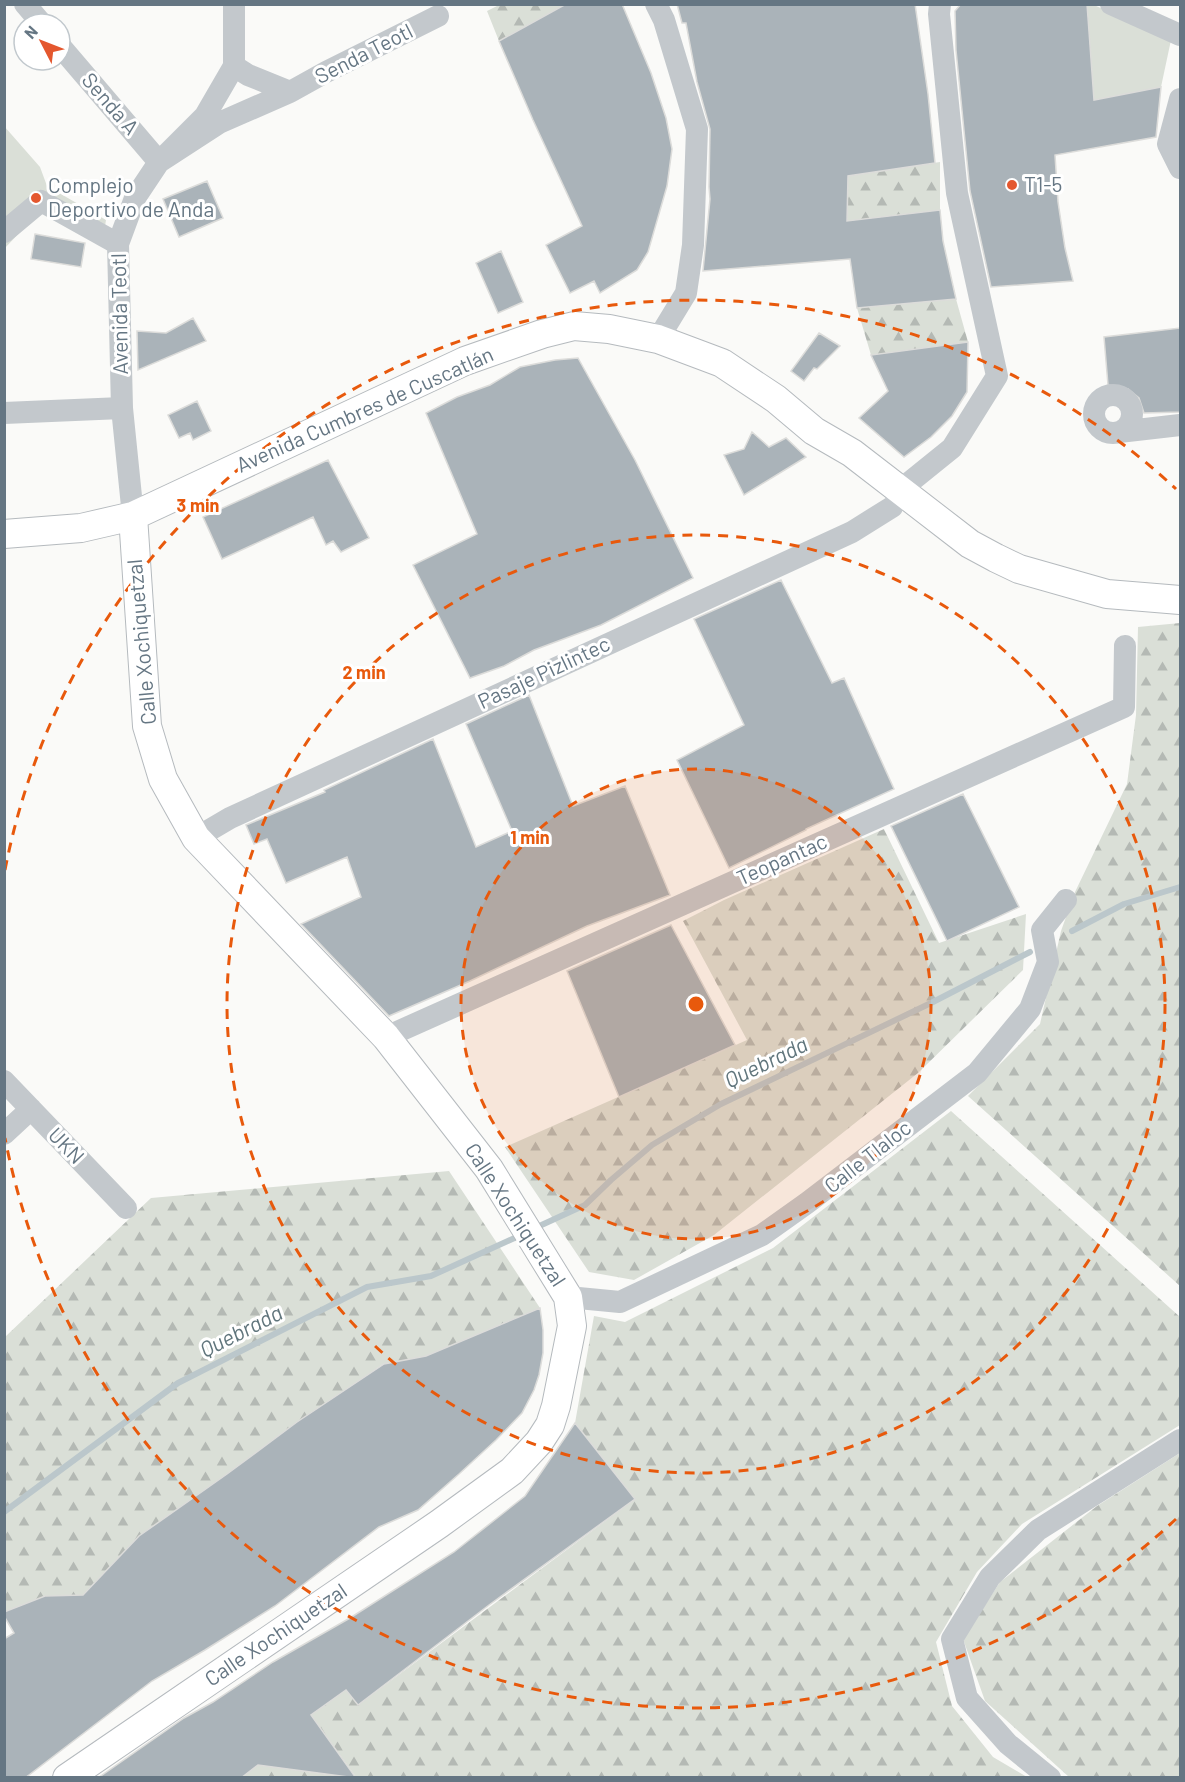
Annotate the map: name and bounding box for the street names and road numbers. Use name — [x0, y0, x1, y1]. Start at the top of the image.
street label: Senda Teotl — [310, 17, 416, 88]
street label: Senda A — [77, 67, 145, 139]
street label: Avenida Teotl — [105, 253, 132, 375]
street label: Avenida Cumbres de Cuscatlán — [232, 341, 497, 477]
street label: Calle Xochiquetzal — [121, 558, 160, 726]
street label: Pasaje Pizlintec — [473, 630, 613, 713]
street label: Teopantac — [732, 828, 830, 890]
street label: Calle Tlaloc — [819, 1114, 915, 1197]
street label: UKN — [44, 1122, 90, 1168]
street label: Calle Xochiquetzal — [461, 1138, 572, 1291]
street label: Calle Xochiquetzal — [199, 1577, 351, 1690]

